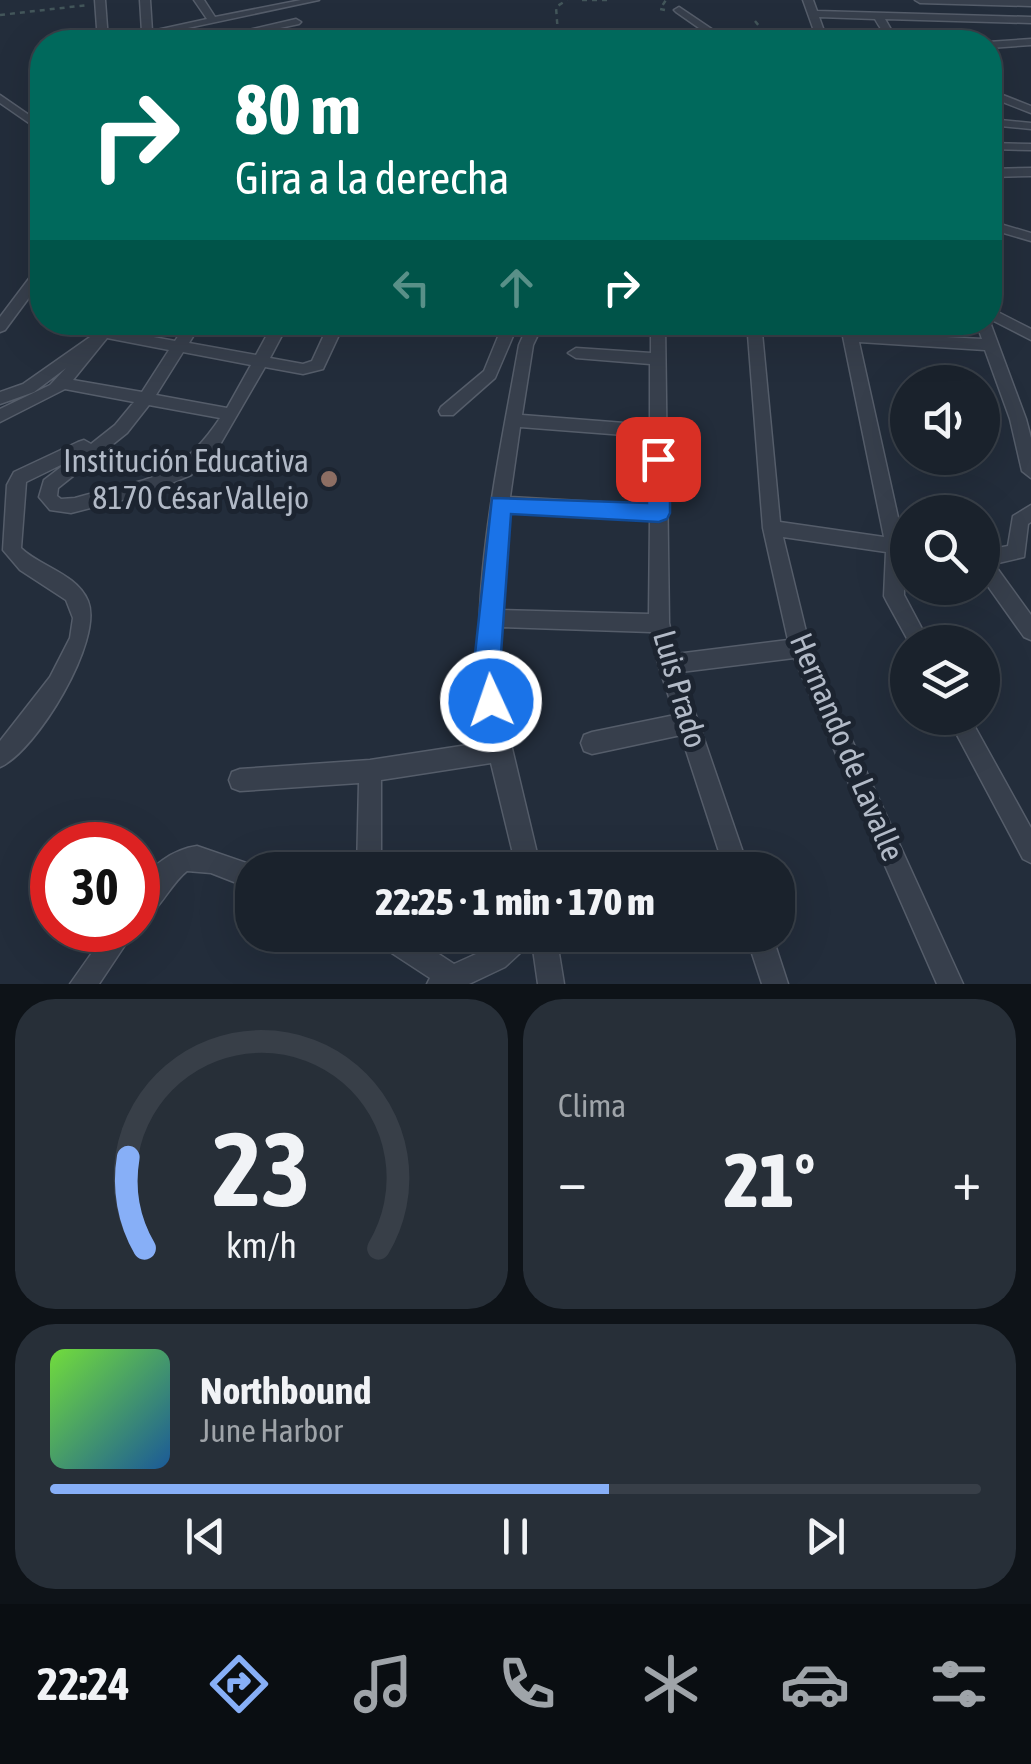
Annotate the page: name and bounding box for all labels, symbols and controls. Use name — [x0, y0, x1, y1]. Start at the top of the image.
text: 80 m — [235, 69, 361, 149]
icon: right — [70, 70, 200, 200]
text: Gira a la derecha — [235, 152, 509, 204]
icon: left — [384, 260, 439, 315]
icon: ahead — [489, 260, 544, 315]
icon: right — [594, 260, 649, 315]
map controls — [890, 365, 1000, 735]
button: sound — [890, 365, 1000, 475]
pin — [616, 417, 701, 502]
icon: arrive — [631, 432, 686, 487]
place label: Institución Educativa 8170 César Vallejo — [63, 442, 309, 516]
marker: Institución Educativa 8170 César Vallejo — [318, 468, 340, 490]
button: search — [890, 495, 1000, 605]
button: layers — [890, 625, 1000, 735]
street label: Luis Prado — [646, 626, 715, 752]
street label: Hernando de Lavalle — [783, 628, 912, 866]
position arrow — [439, 649, 543, 753]
speed limit sign: 30 — [30, 822, 160, 952]
text: 22:25 · 1 min · 170 m — [375, 880, 655, 923]
text: Clima — [558, 1087, 626, 1124]
text: 23 — [213, 1109, 310, 1228]
text: 21° — [724, 1137, 815, 1223]
text: − — [558, 1149, 587, 1212]
text: + — [952, 1149, 981, 1212]
text: km/h — [226, 1225, 297, 1266]
text: Northbound — [200, 1369, 371, 1412]
text: June Harbor — [200, 1412, 343, 1449]
icon: previous — [178, 1509, 233, 1564]
icon: pause — [488, 1509, 543, 1564]
icon: next — [798, 1509, 853, 1564]
icon: directions — [204, 1649, 274, 1719]
icon: music — [348, 1649, 418, 1719]
icon: phone — [492, 1649, 562, 1719]
icon: climate — [636, 1649, 706, 1719]
icon: car — [780, 1649, 850, 1719]
icon: filters — [924, 1649, 994, 1719]
text: 22:24 — [37, 1658, 130, 1710]

